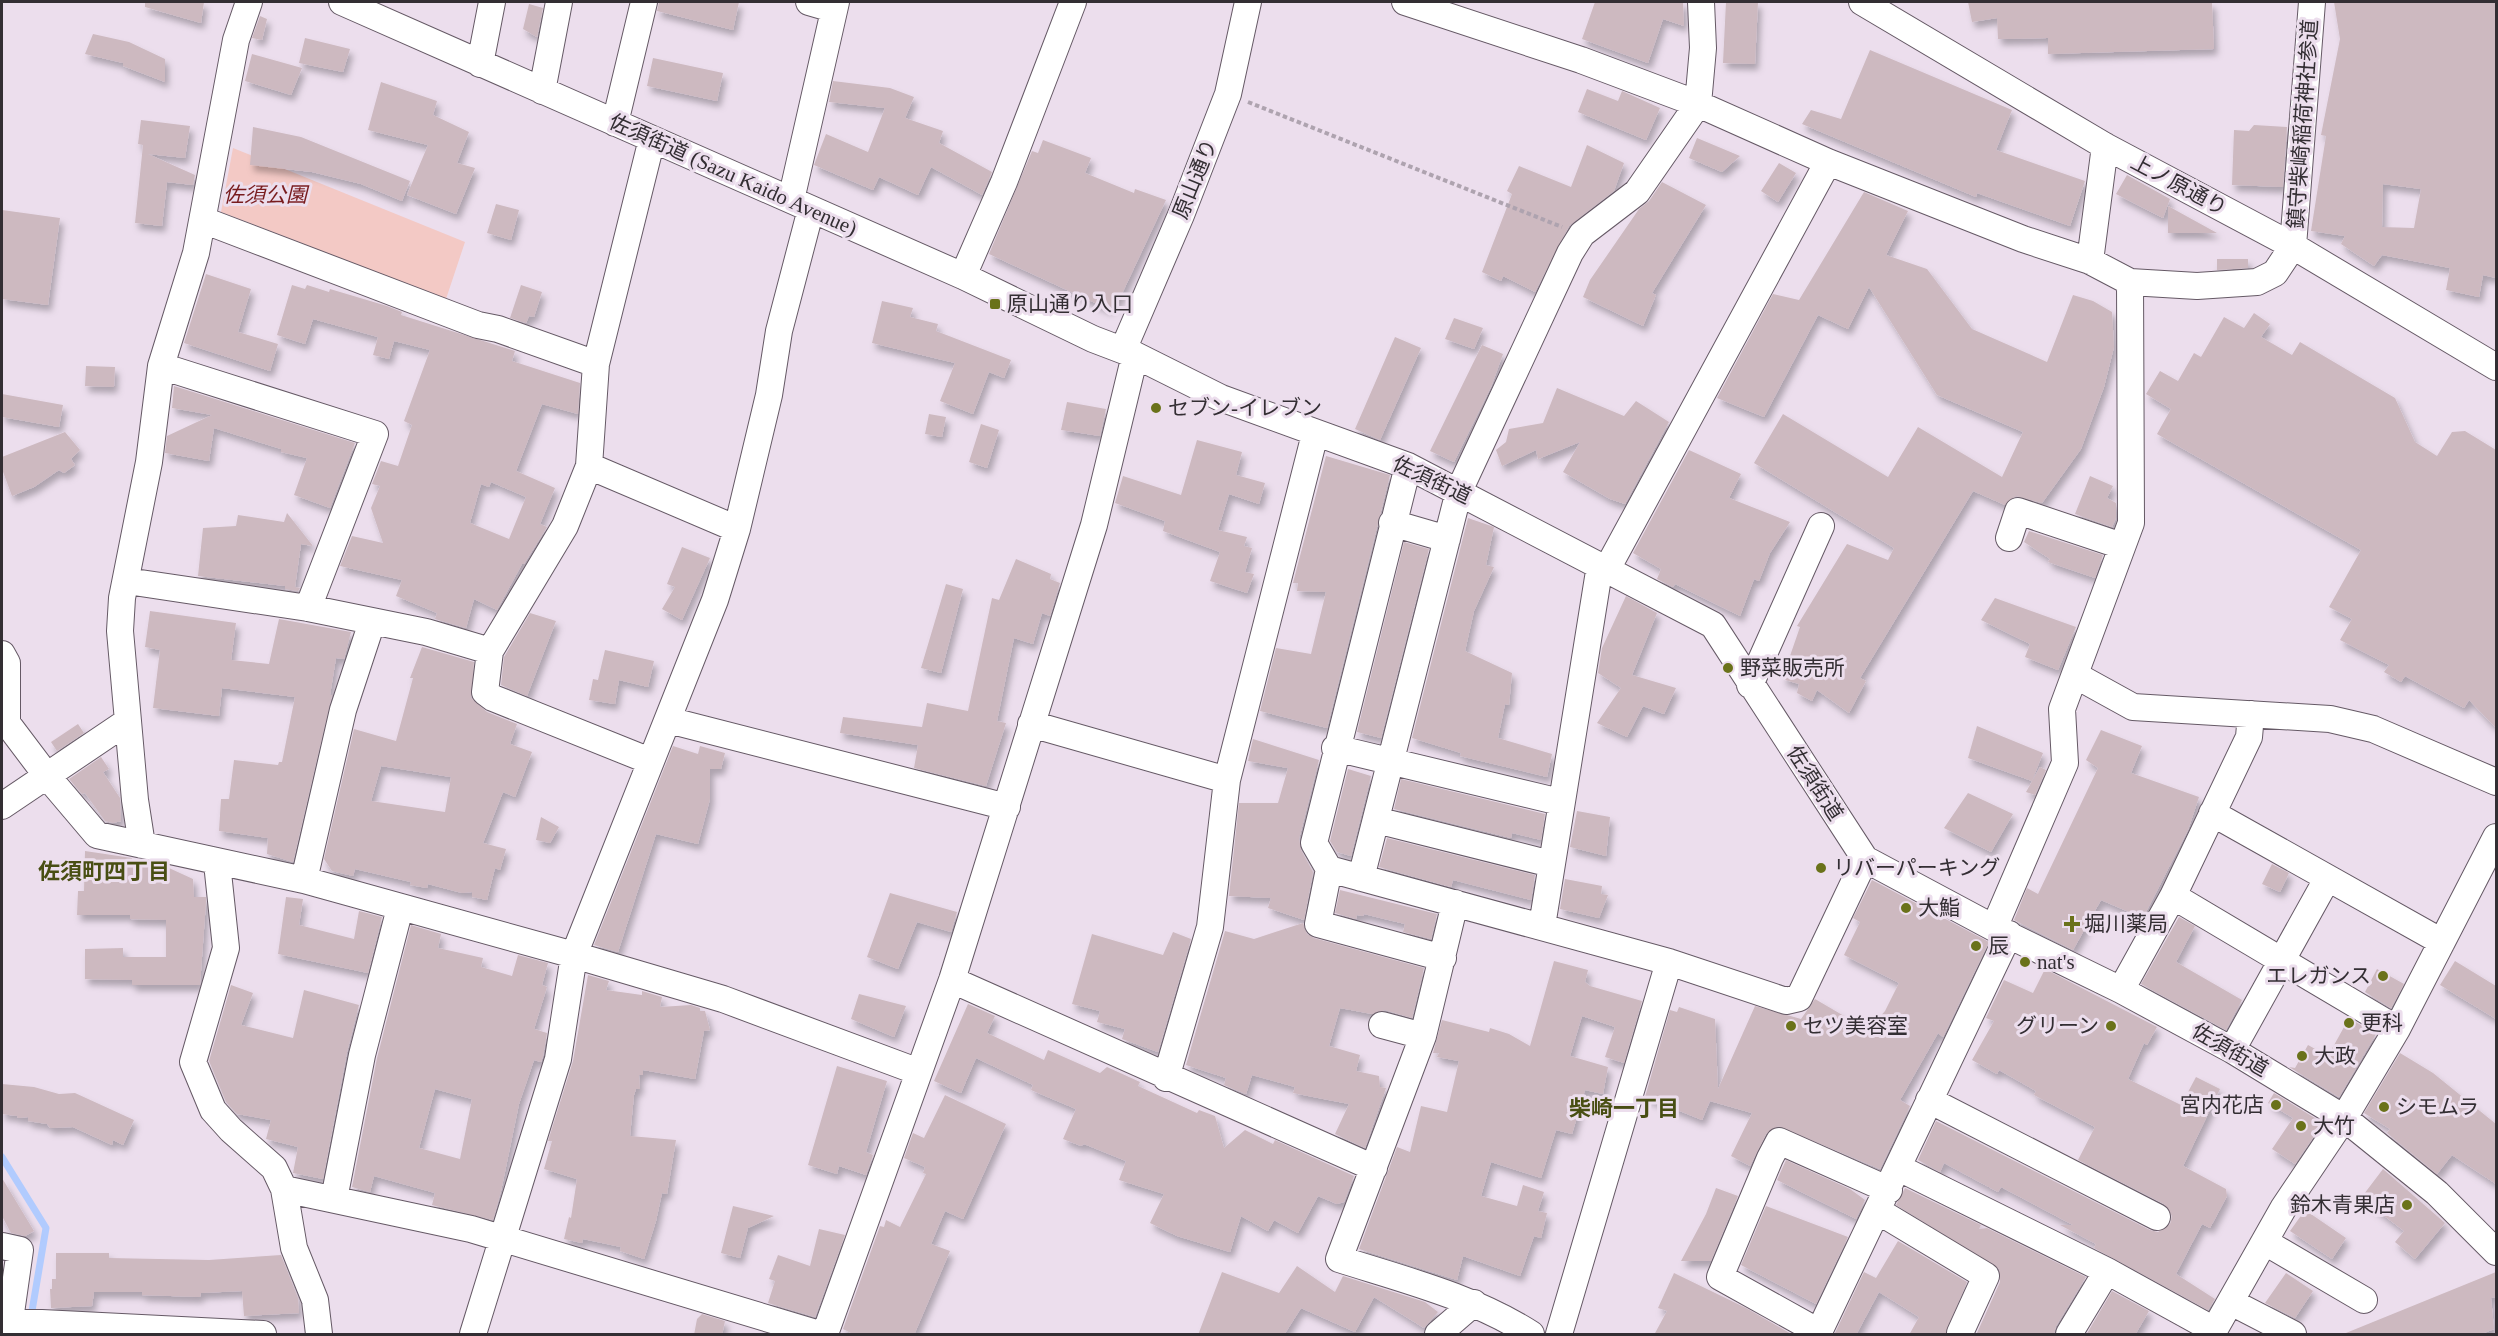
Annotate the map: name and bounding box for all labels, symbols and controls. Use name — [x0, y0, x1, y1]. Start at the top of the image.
street label: 鎮守柴崎稲荷神社参道 — [2284, 18, 2322, 230]
street label: 佐須街道 (Sazu Kaido Avenue) — [605, 109, 861, 241]
street label: 原山通り — [1168, 136, 1222, 222]
street label: 上ノ原通り — [2127, 150, 2231, 220]
park label: 佐須公園 — [223, 183, 310, 207]
place label: 原山通り入口 — [1007, 292, 1133, 316]
marker: 原山通り入口 — [988, 297, 1002, 311]
place label: セブン-イレブン — [1168, 396, 1322, 420]
marker: セブン-イレブン — [1149, 401, 1163, 415]
street label: 佐須街道 — [1389, 451, 1475, 509]
place label: 野菜販売所 — [1740, 656, 1845, 680]
marker: 野菜販売所 — [1721, 661, 1735, 675]
street label: 佐須街道 — [1782, 741, 1848, 825]
place label: リバーパーキング — [1833, 856, 2000, 880]
district label: 佐須町四丁目 — [38, 859, 170, 884]
marker: リバーパーキング — [1814, 861, 1828, 875]
place label: 大鮨 — [1918, 896, 1960, 920]
marker: 大鮨 — [1899, 901, 1913, 915]
place label: 堀川薬局 — [2084, 912, 2168, 936]
marker: 堀川薬局 — [2065, 917, 2079, 931]
place label: 辰 — [1988, 934, 2009, 958]
marker: 辰 — [1969, 939, 1983, 953]
place label: nat's — [2037, 950, 2075, 974]
marker: nat's — [2018, 955, 2032, 969]
place label: エレガンス — [2266, 964, 2371, 988]
marker: エレガンス — [2376, 969, 2390, 983]
place label: 更科 — [2361, 1011, 2403, 1035]
place label: セツ美容室 — [1803, 1014, 1908, 1038]
place label: グリーン — [2016, 1014, 2099, 1038]
marker: 更科 — [2342, 1016, 2356, 1030]
marker: セツ美容室 — [1784, 1019, 1798, 1033]
marker: グリーン — [2104, 1019, 2118, 1033]
street label: 佐須街道 — [2188, 1019, 2272, 1081]
place label: 大政 — [2314, 1044, 2356, 1068]
marker: 大政 — [2295, 1049, 2309, 1063]
place label: 宮内花店 — [2180, 1093, 2264, 1117]
place label: シモムラ — [2396, 1095, 2479, 1119]
district label: 柴崎一丁目 — [1569, 1096, 1679, 1121]
marker: 宮内花店 — [2269, 1098, 2283, 1112]
marker: シモムラ — [2377, 1100, 2391, 1114]
place label: 大竹 — [2313, 1114, 2355, 1138]
marker: 大竹 — [2294, 1119, 2308, 1133]
place label: 鈴木青果店 — [2290, 1193, 2395, 1217]
marker: 鈴木青果店 — [2400, 1198, 2414, 1212]

